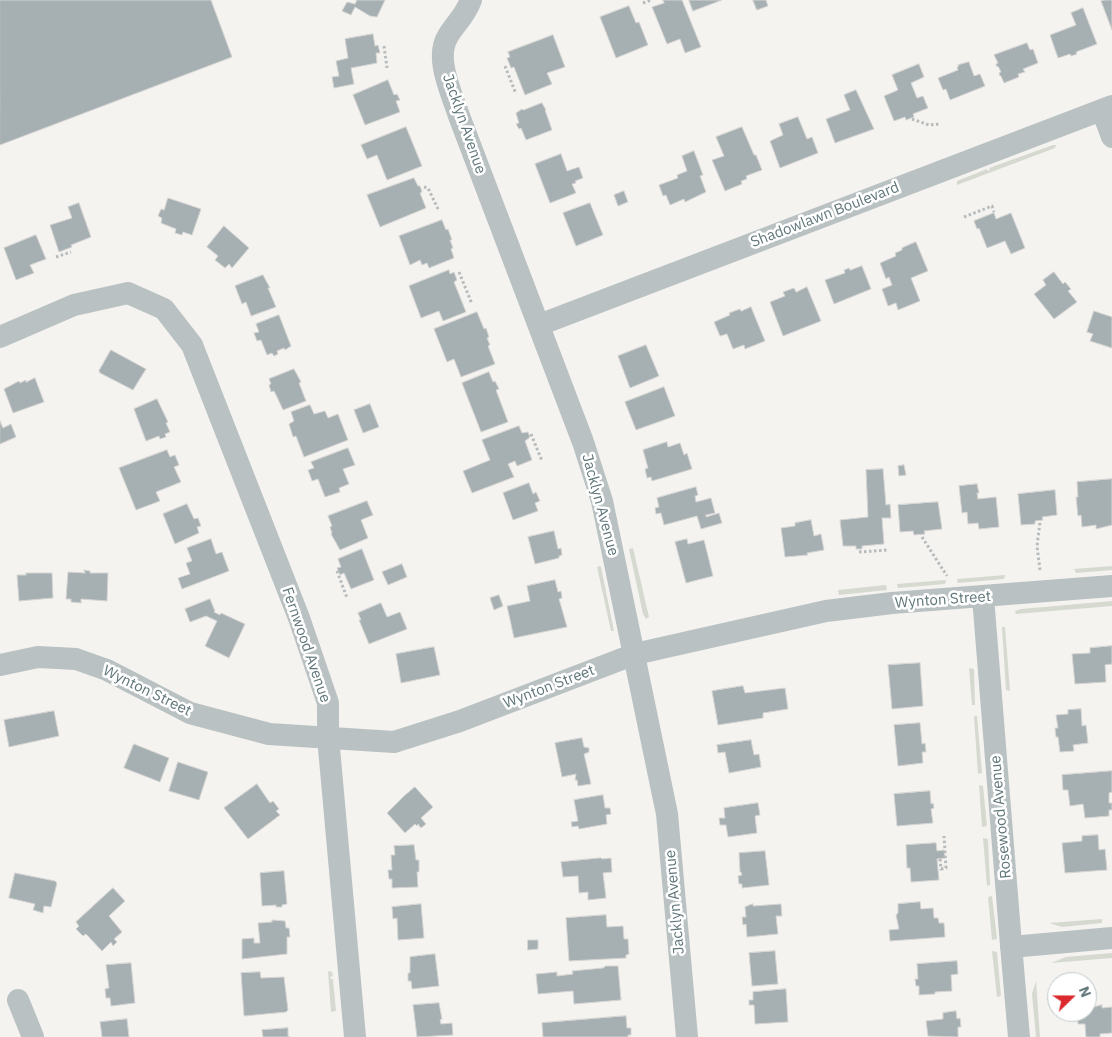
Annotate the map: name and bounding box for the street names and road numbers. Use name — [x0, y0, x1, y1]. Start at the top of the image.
street label: Jacklyn Avenue — [438, 72, 490, 176]
street label: Shadowlawn Boulevard — [748, 178, 902, 252]
street label: Jacklyn Avenue — [578, 452, 622, 558]
street label: Fernwood Avenue — [278, 585, 334, 705]
street label: Wynton Street — [894, 588, 992, 612]
street label: Wynton Street — [501, 661, 597, 713]
street label: Wynton Street — [100, 662, 194, 720]
street label: Rosewood Avenue — [987, 755, 1015, 879]
street label: Jacklyn Avenue — [661, 849, 689, 955]

